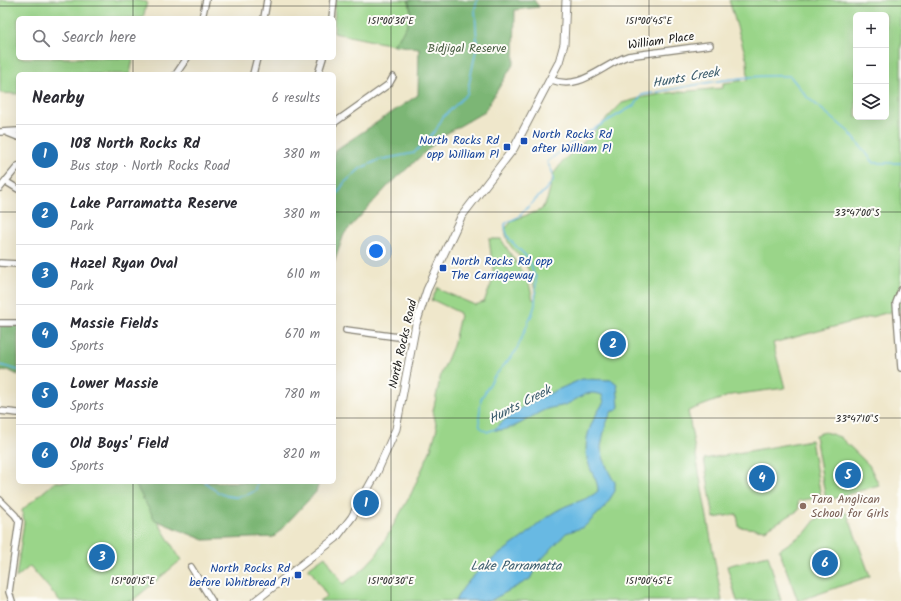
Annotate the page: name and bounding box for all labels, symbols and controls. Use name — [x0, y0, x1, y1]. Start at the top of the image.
map controls — [853, 12, 889, 120]
button: + — [853, 12, 889, 48]
text: 151°00'30"E — [368, 13, 415, 29]
text: 151°00'45"E — [626, 13, 673, 29]
search box — [16, 16, 336, 60]
text: Search here — [62, 26, 136, 50]
icon: search — [30, 27, 52, 49]
street label: William Place — [627, 27, 696, 55]
park label: Bidjigal Reserve — [428, 39, 507, 58]
button: − — [853, 48, 889, 84]
water label: Hunts Creek — [651, 61, 723, 94]
button: layers — [853, 84, 889, 120]
text: Nearby — [32, 85, 84, 112]
text: 6 results — [272, 88, 320, 109]
place label: North Rocks Rd after William Pl — [532, 125, 613, 158]
place label: North Rocks Rd opp William Pl — [419, 131, 500, 164]
text: 108 North Rocks Rd — [70, 132, 200, 156]
marker: North Rocks Rd after William Pl — [519, 136, 529, 146]
marker: North Rocks Rd opp William Pl — [502, 142, 512, 152]
text: 1 — [43, 144, 47, 165]
text: 380 m — [283, 144, 320, 165]
text: Bus stop · North Rocks Road — [70, 156, 230, 177]
text: Lake Parramatta Reserve — [70, 192, 237, 216]
text: 2 — [41, 204, 49, 225]
text: 380 m — [283, 204, 320, 225]
text: 33°47'00"S — [835, 205, 880, 221]
text: Park — [70, 216, 94, 237]
your location — [366, 241, 386, 261]
text: Hazel Ryan Oval — [70, 252, 178, 276]
place label: North Rocks Rd opp The Carriageway — [451, 252, 553, 285]
marker: North Rocks Rd opp The Carriageway — [438, 263, 448, 273]
text: 3 — [41, 264, 49, 285]
text: 610 m — [287, 264, 320, 285]
text: Park — [70, 276, 94, 297]
street label: North Rocks Road — [384, 297, 423, 390]
text: Massie Fields — [70, 312, 158, 336]
text: 4 — [41, 324, 49, 345]
text: 670 m — [285, 324, 320, 345]
pin: 2 — [600, 329, 626, 359]
text: Sports — [70, 336, 104, 357]
text: Lower Massie — [70, 372, 158, 396]
water label: Hunts Creek — [485, 379, 557, 430]
text: 5 — [42, 384, 48, 405]
text: 780 m — [284, 384, 320, 405]
text: Sports — [70, 396, 104, 417]
text: 33°47'10"S — [835, 411, 879, 427]
text: Old Boys' Field — [70, 432, 169, 456]
text: 6 — [41, 444, 49, 465]
text: 820 m — [283, 444, 320, 465]
text: Sports — [70, 456, 104, 477]
pin: 5 — [835, 460, 861, 490]
pin: 4 — [749, 463, 775, 493]
pin: 1 — [353, 488, 379, 518]
place label: Tara Anglican School for Girls — [811, 490, 889, 523]
marker: Tara Anglican School for Girls — [798, 501, 808, 511]
pin: 3 — [89, 542, 115, 572]
pin: 6 — [812, 548, 838, 578]
water label: Lake Parramatta — [471, 556, 562, 577]
place label: North Rocks Rd before Whitbread Pl — [189, 559, 291, 592]
marker: North Rocks Rd before Whitbread Pl — [293, 570, 303, 580]
text: 151°00'15"E — [111, 573, 156, 589]
text: 151°00'30"E — [368, 573, 415, 589]
text: 151°00'45"E — [626, 573, 673, 589]

